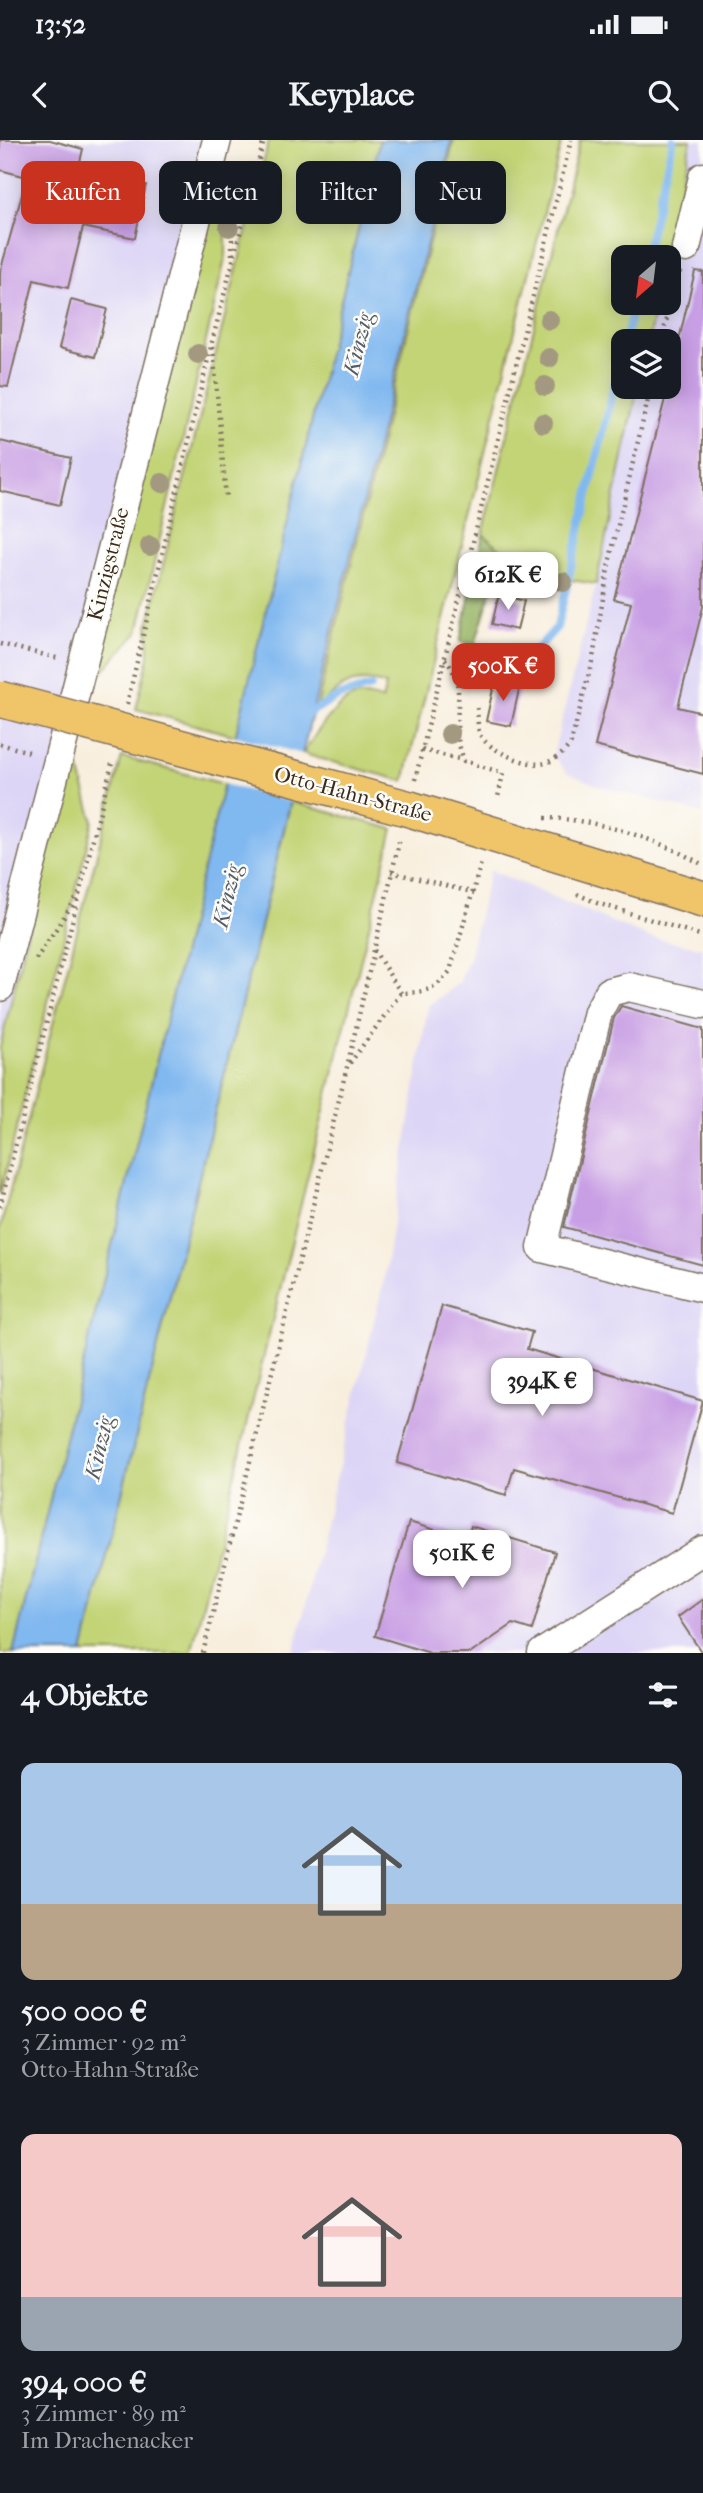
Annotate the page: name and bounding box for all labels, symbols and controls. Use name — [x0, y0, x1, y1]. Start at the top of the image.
text: 13:52 — [35, 9, 86, 40]
icon: back — [21, 76, 59, 114]
text: Keyplace — [289, 76, 414, 113]
icon: search — [644, 76, 682, 114]
chip: Kaufen — [21, 161, 145, 224]
chip: Mieten — [159, 161, 282, 224]
chip: Filter — [296, 161, 401, 224]
chip: Neu — [415, 161, 506, 224]
north arrow — [611, 245, 681, 315]
map controls — [611, 245, 681, 399]
water label: Kinzig — [337, 309, 379, 380]
button: layers — [611, 329, 681, 399]
street label: Kinzigstraße — [82, 505, 134, 623]
pin: 612K € — [451, 552, 565, 612]
text: 612K € — [474, 561, 542, 588]
pin: 500K € — [446, 644, 560, 703]
text: 500K € — [468, 652, 538, 679]
street label: Otto-Hahn-Straße — [271, 761, 435, 827]
water label: Kinzig — [206, 861, 248, 932]
pin: 394K € — [485, 1358, 599, 1418]
text: 394K € — [507, 1367, 577, 1394]
water label: Kinzig — [78, 1413, 120, 1484]
pin: 501K € — [405, 1530, 519, 1590]
text: 501K € — [429, 1539, 495, 1566]
icon: filters — [644, 1676, 682, 1714]
text: 4 Objekte — [21, 1678, 148, 1713]
icon: home — [289, 1808, 415, 1934]
text: 500 000 € — [21, 1994, 147, 2029]
text: 3 Zimmer · 92 m² — [21, 2029, 186, 2056]
text: Otto-Hahn-Straße — [21, 2056, 199, 2083]
icon: home — [289, 2179, 415, 2305]
text: 394 000 € — [21, 2365, 147, 2400]
text: 3 Zimmer · 89 m² — [21, 2400, 186, 2427]
text: Im Drachenacker — [21, 2427, 193, 2454]

